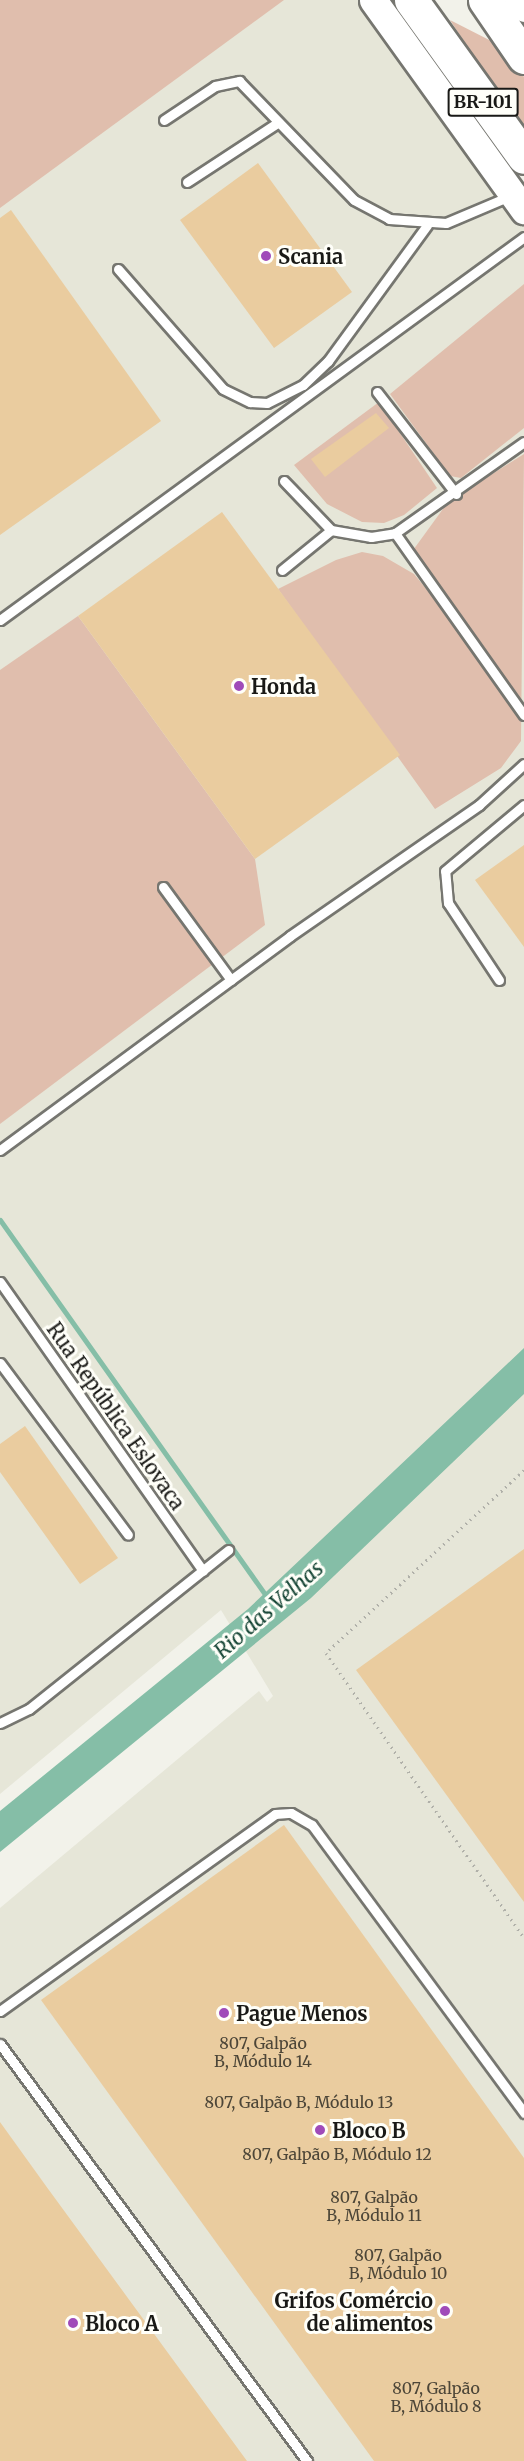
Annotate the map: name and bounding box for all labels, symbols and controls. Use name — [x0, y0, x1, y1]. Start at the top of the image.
road number: BR-101 — [447, 87, 519, 117]
place label: Scania — [278, 244, 343, 268]
marker: Scania — [259, 249, 273, 263]
place label: Honda — [251, 674, 316, 698]
marker: Honda — [232, 679, 246, 693]
street label: Rua República Eslovaca — [42, 1318, 190, 1514]
water label: Rio das Velhas — [209, 1556, 329, 1664]
place label: Pague Menos — [236, 2001, 368, 2025]
marker: Pague Menos — [217, 2006, 231, 2020]
house number: 807, Galpão B, Módulo 14 — [214, 2033, 312, 2071]
house number: 807, Galpão B, Módulo 13 — [205, 2092, 393, 2112]
place label: Bloco B — [332, 2118, 405, 2142]
marker: Bloco B — [313, 2123, 327, 2137]
house number: 807, Galpão B, Módulo 12 — [242, 2144, 432, 2164]
house number: 807, Galpão B, Módulo 11 — [326, 2187, 422, 2225]
house number: 807, Galpão B, Módulo 10 — [349, 2245, 447, 2283]
place label: Grifos Comércio de alimentos — [274, 2288, 433, 2335]
marker: Grifos Comércio de alimentos — [438, 2304, 452, 2318]
place label: Bloco A — [85, 2311, 159, 2335]
marker: Bloco A — [66, 2316, 80, 2330]
house number: 807, Galpão B, Módulo 8 — [390, 2378, 482, 2416]

